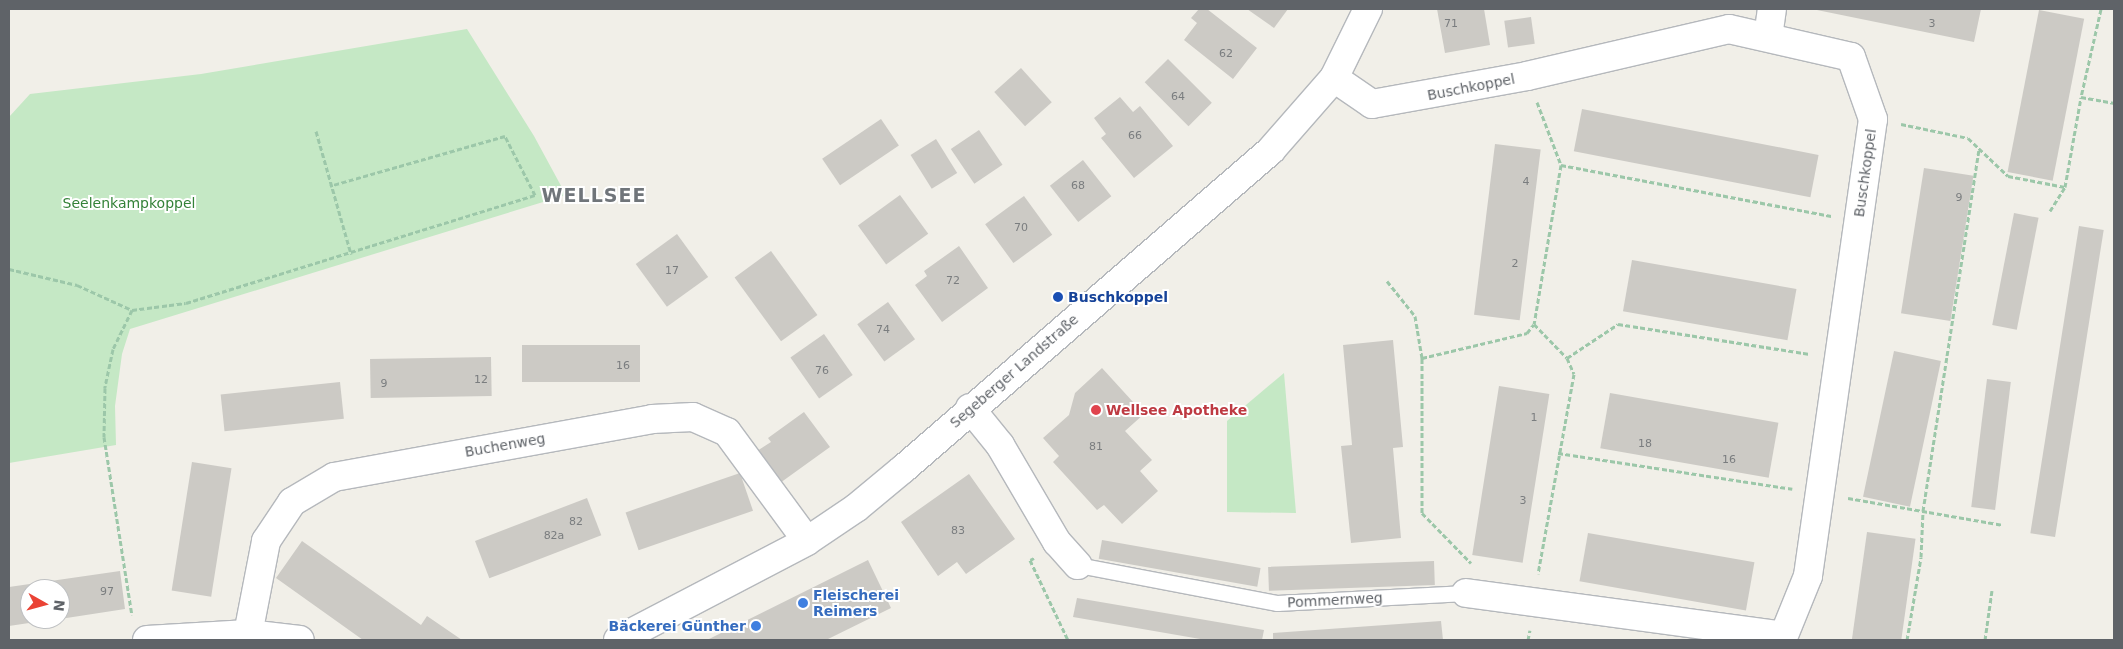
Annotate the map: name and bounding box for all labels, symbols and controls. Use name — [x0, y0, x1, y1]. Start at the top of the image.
house number: 71 — [1444, 17, 1458, 31]
house number: 3 — [1929, 17, 1935, 31]
house number: 62 — [1219, 47, 1233, 61]
street label: Buschkoppel — [1426, 70, 1516, 104]
house number: 64 — [1171, 90, 1185, 104]
street label: Buschkoppel — [1851, 128, 1879, 218]
house number: 66 — [1128, 129, 1142, 143]
house number: 4 — [1523, 175, 1529, 189]
house number: 68 — [1071, 179, 1085, 193]
district label: WELLSEE — [541, 185, 647, 207]
house number: 9 — [1956, 191, 1962, 205]
park label: Seelenkampkoppel — [63, 195, 195, 211]
house number: 70 — [1014, 221, 1028, 235]
house number: 2 — [1512, 257, 1518, 271]
house number: 17 — [665, 264, 679, 278]
house number: 72 — [946, 274, 960, 288]
place label: Buschkoppel — [1068, 289, 1168, 305]
marker: Buschkoppel — [1052, 291, 1064, 303]
street label: Segeberger Landstraße — [946, 311, 1082, 431]
house number: 74 — [876, 323, 890, 337]
house number: 16 — [616, 359, 630, 373]
house number: 76 — [815, 364, 829, 378]
house number: 12 — [474, 373, 488, 387]
house number: 9 — [381, 377, 387, 391]
place label: Wellsee Apotheke — [1106, 402, 1247, 418]
marker: Wellsee Apotheke — [1090, 404, 1102, 416]
house number: 1 — [1531, 411, 1537, 425]
street label: Buchenweg — [463, 430, 547, 460]
house number: 18 — [1638, 437, 1652, 451]
house number: 81 — [1089, 440, 1103, 454]
house number: 16 — [1722, 453, 1736, 467]
house number: 3 — [1520, 494, 1526, 508]
house number: 82 — [569, 515, 583, 529]
house number: 83 — [951, 524, 965, 538]
house number: 82a — [544, 529, 564, 543]
north arrow — [20, 579, 70, 629]
house number: 97 — [100, 585, 114, 599]
place label: Fleischerei Reimers — [813, 587, 899, 620]
street label: Pommernweg — [1287, 589, 1383, 611]
marker: Fleischerei Reimers — [797, 597, 809, 609]
text: N — [50, 599, 68, 612]
place label: Bäckerei Günther — [609, 618, 746, 634]
marker: Bäckerei Günther — [750, 620, 762, 632]

